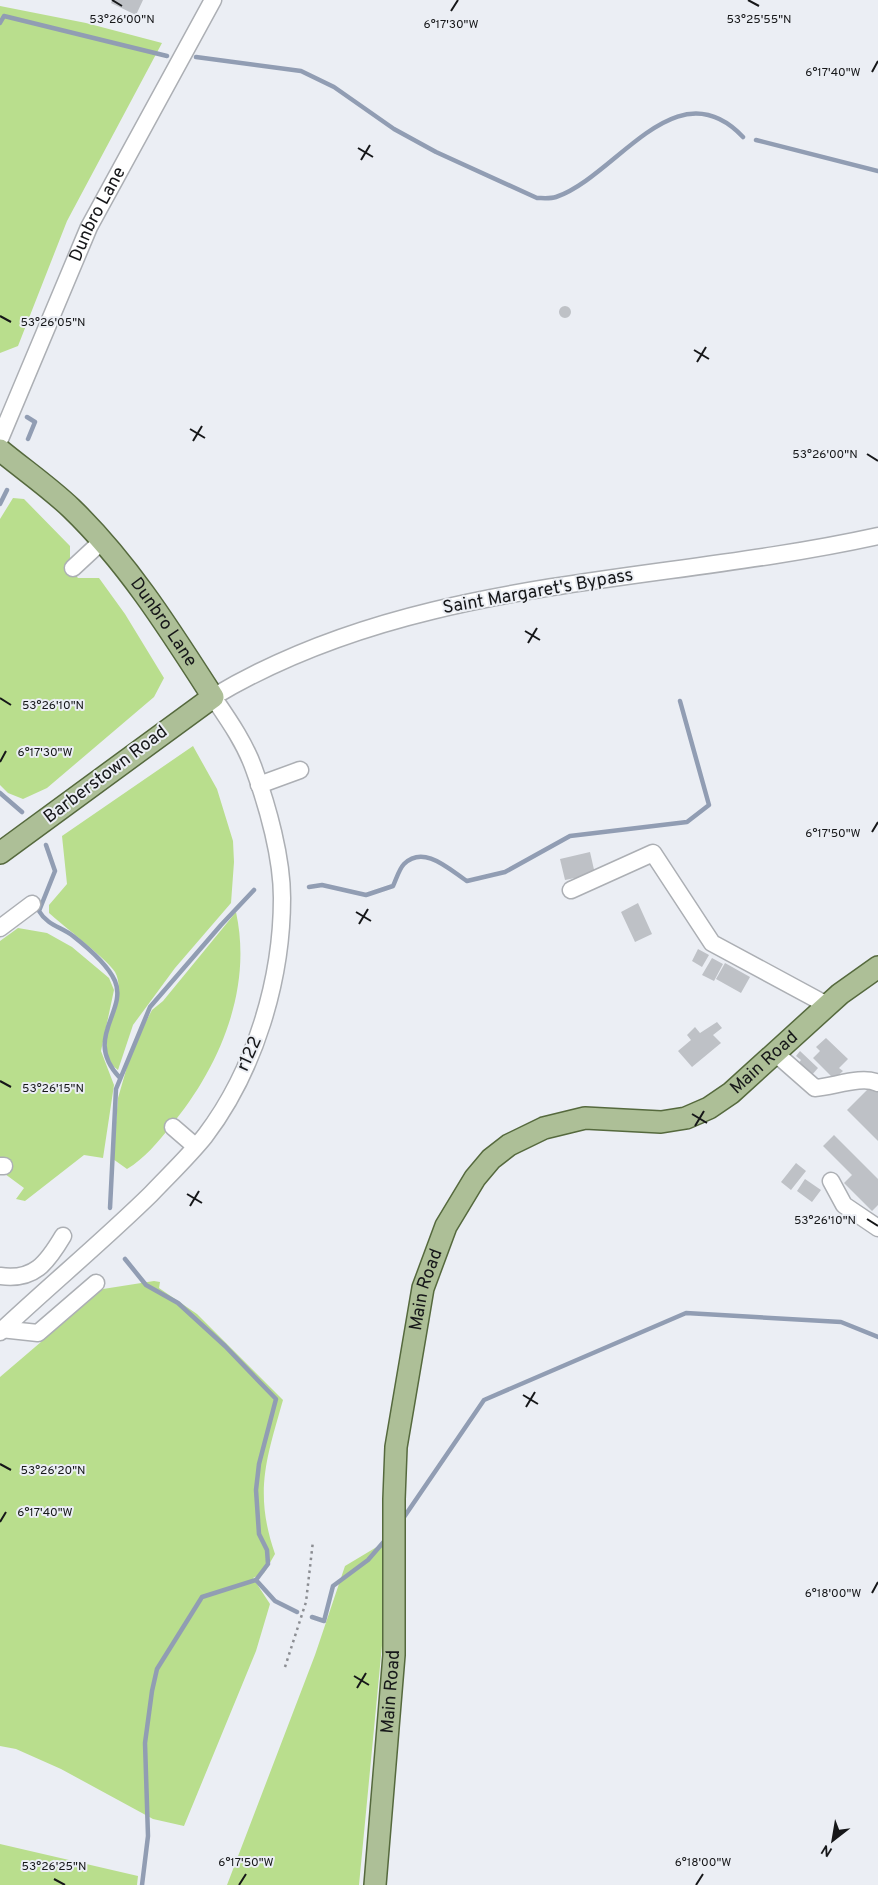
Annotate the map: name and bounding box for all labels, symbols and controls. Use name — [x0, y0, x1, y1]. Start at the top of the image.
text: 53°26'00"N — [89, 12, 155, 28]
text: 53°25'55"N — [726, 12, 792, 28]
text: 6°17'30"W — [423, 17, 479, 33]
text: 6°17'40"W — [805, 65, 861, 81]
street label: Dunbro Lane — [64, 163, 131, 265]
text: 53°26'05"N — [20, 315, 86, 331]
text: 53°26'00"N — [792, 447, 858, 463]
street label: Saint Margaret's Bypass — [441, 564, 635, 620]
street label: Dunbro Lane — [125, 573, 202, 671]
text: 53°26'10"N — [22, 698, 84, 714]
street label: Barberstown Road — [39, 721, 173, 829]
text: 6°17'30"W — [17, 745, 73, 761]
text: 6°17'50"W — [805, 826, 861, 842]
street label: Main Road — [725, 1026, 803, 1100]
street label: r122 — [232, 1033, 268, 1075]
text: 53°26'15"N — [22, 1081, 84, 1097]
text: 53°26'10"N — [794, 1213, 856, 1229]
street label: Main Road — [404, 1246, 448, 1332]
text: 53°26'20"N — [20, 1463, 86, 1479]
text: 6°17'40"W — [17, 1505, 73, 1521]
text: 6°18'00"W — [805, 1586, 861, 1602]
street label: Main Road — [376, 1650, 406, 1734]
north arrow — [808, 1815, 858, 1865]
text: N — [818, 1840, 836, 1860]
text: 6°17'50"W — [218, 1855, 274, 1871]
text: 6°18'00"W — [675, 1855, 731, 1871]
text: 53°26'25"N — [22, 1859, 86, 1875]

